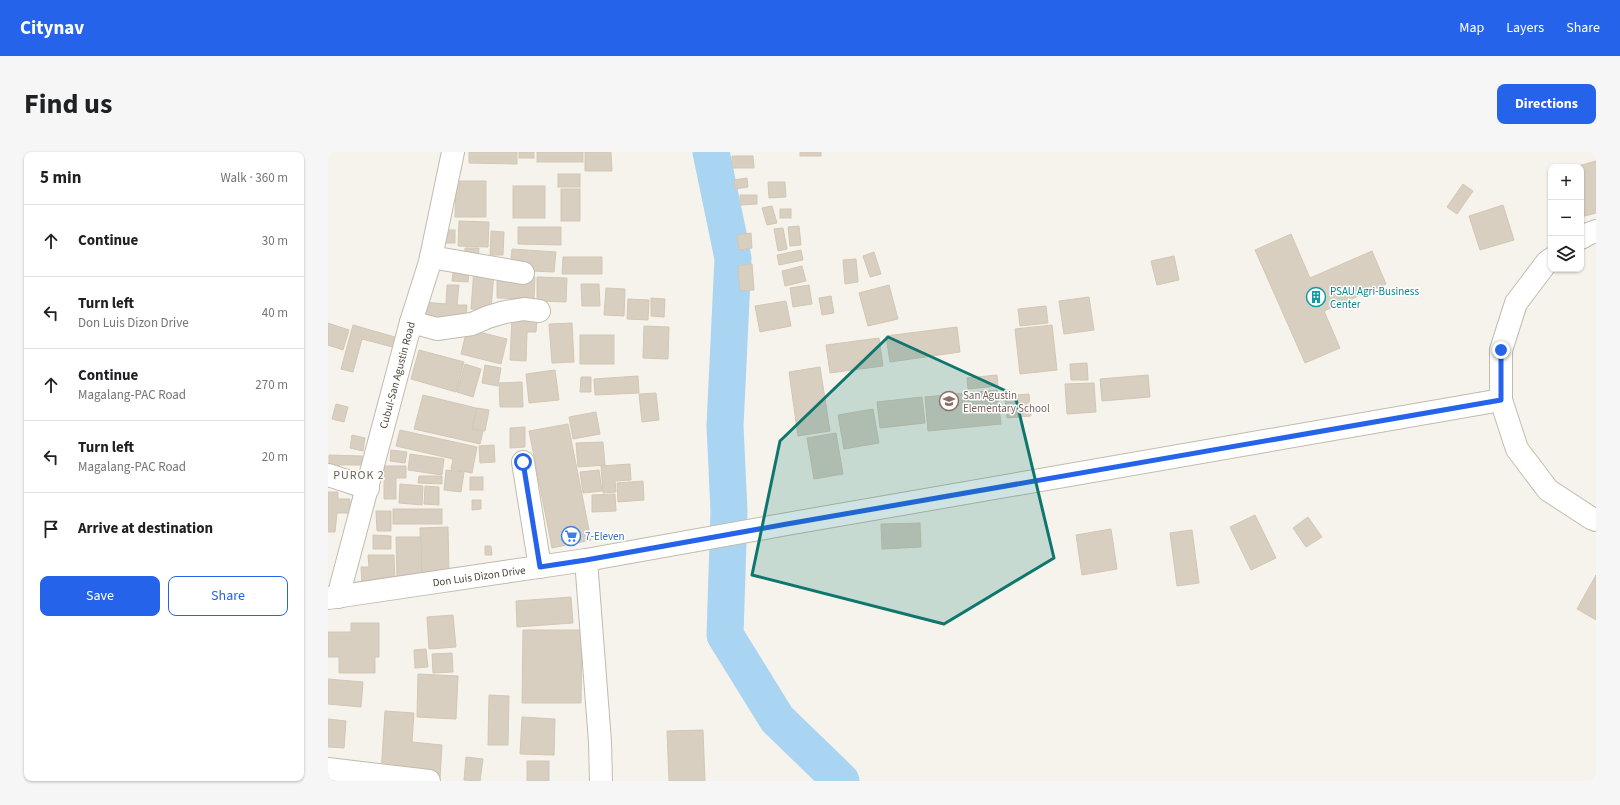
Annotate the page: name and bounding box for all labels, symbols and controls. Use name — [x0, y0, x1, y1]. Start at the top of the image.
text: Citynav — [20, 15, 84, 42]
text: Map — [1459, 18, 1484, 38]
text: Layers — [1506, 18, 1544, 38]
text: Share — [1566, 18, 1600, 38]
text: Find us — [24, 84, 112, 124]
button: Directions — [1497, 84, 1596, 124]
map controls — [1548, 164, 1584, 272]
button: + — [1548, 164, 1584, 200]
text: 5 min — [40, 166, 81, 190]
text: Walk · 360 m — [220, 169, 288, 187]
button: − — [1548, 200, 1584, 236]
icon: ahead — [40, 230, 62, 252]
text: Continue — [78, 230, 138, 251]
text: 30 m — [262, 232, 288, 250]
button: layers — [1548, 236, 1584, 272]
place label: PSAU Agri-Business Center — [1330, 284, 1419, 312]
building icon: PSAU Agri-Business Center — [1305, 286, 1327, 308]
text: Turn left — [78, 293, 134, 314]
icon: left — [40, 302, 62, 324]
text: 40 m — [262, 304, 288, 322]
text: Don Luis Dizon Drive — [78, 314, 189, 332]
street label: Cubul-San Agustin Road — [376, 320, 419, 430]
route end — [1492, 341, 1510, 359]
text: Continue — [78, 365, 138, 386]
icon: ahead — [40, 374, 62, 396]
text: 270 m — [255, 376, 288, 394]
text: Magalang-PAC Road — [78, 386, 186, 404]
place label: San Agustin Elementary School — [963, 388, 1050, 416]
school or university icon: San Agustin Elementary School — [938, 390, 960, 412]
text: Turn left — [78, 437, 134, 458]
icon: left — [40, 446, 62, 468]
text: 20 m — [262, 448, 288, 466]
route start — [514, 453, 532, 471]
text: Magalang-PAC Road — [78, 458, 186, 476]
district label: PUROK 2 — [333, 467, 385, 484]
icon: arrive — [40, 518, 62, 540]
text: Arrive at destination — [78, 518, 213, 539]
supermarket icon: 7-Eleven — [560, 525, 582, 547]
place label: 7-Eleven — [585, 529, 625, 544]
street label: Don Luis Dizon Drive — [432, 562, 527, 590]
button: Save — [40, 576, 160, 616]
button: Share — [168, 576, 288, 616]

